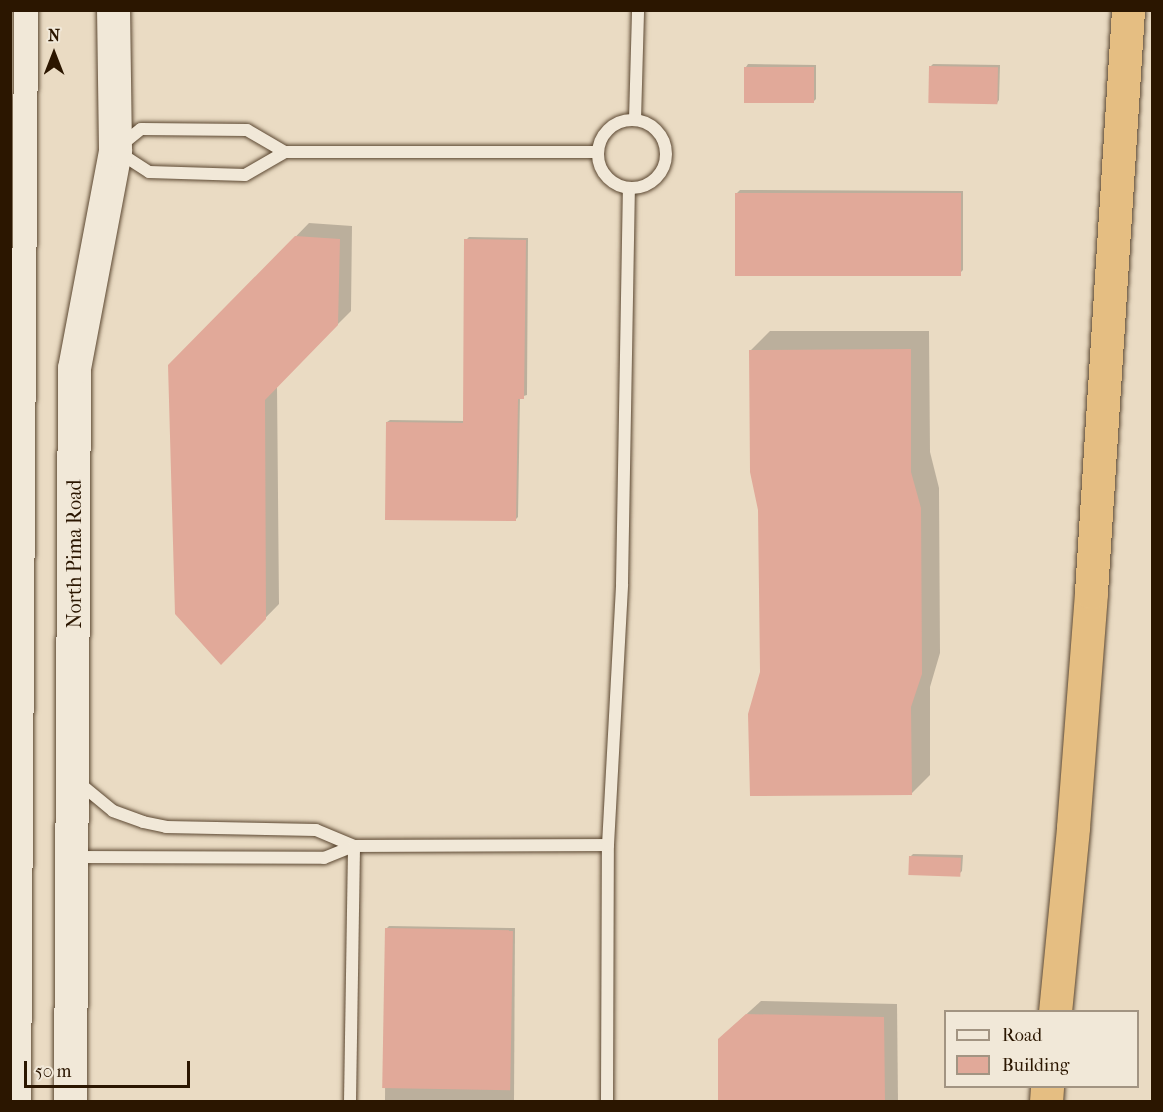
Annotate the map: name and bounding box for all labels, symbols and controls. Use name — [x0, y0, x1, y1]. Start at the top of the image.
north arrow — [24, 24, 84, 84]
text: N — [48, 26, 60, 45]
street label: North Pima Road — [62, 480, 86, 628]
legend — [944, 1010, 1139, 1088]
text: Road — [1002, 1025, 1042, 1046]
scale bar — [27, 1049, 194, 1087]
text: Building — [1002, 1055, 1069, 1076]
text: 50 m — [35, 1061, 71, 1082]

